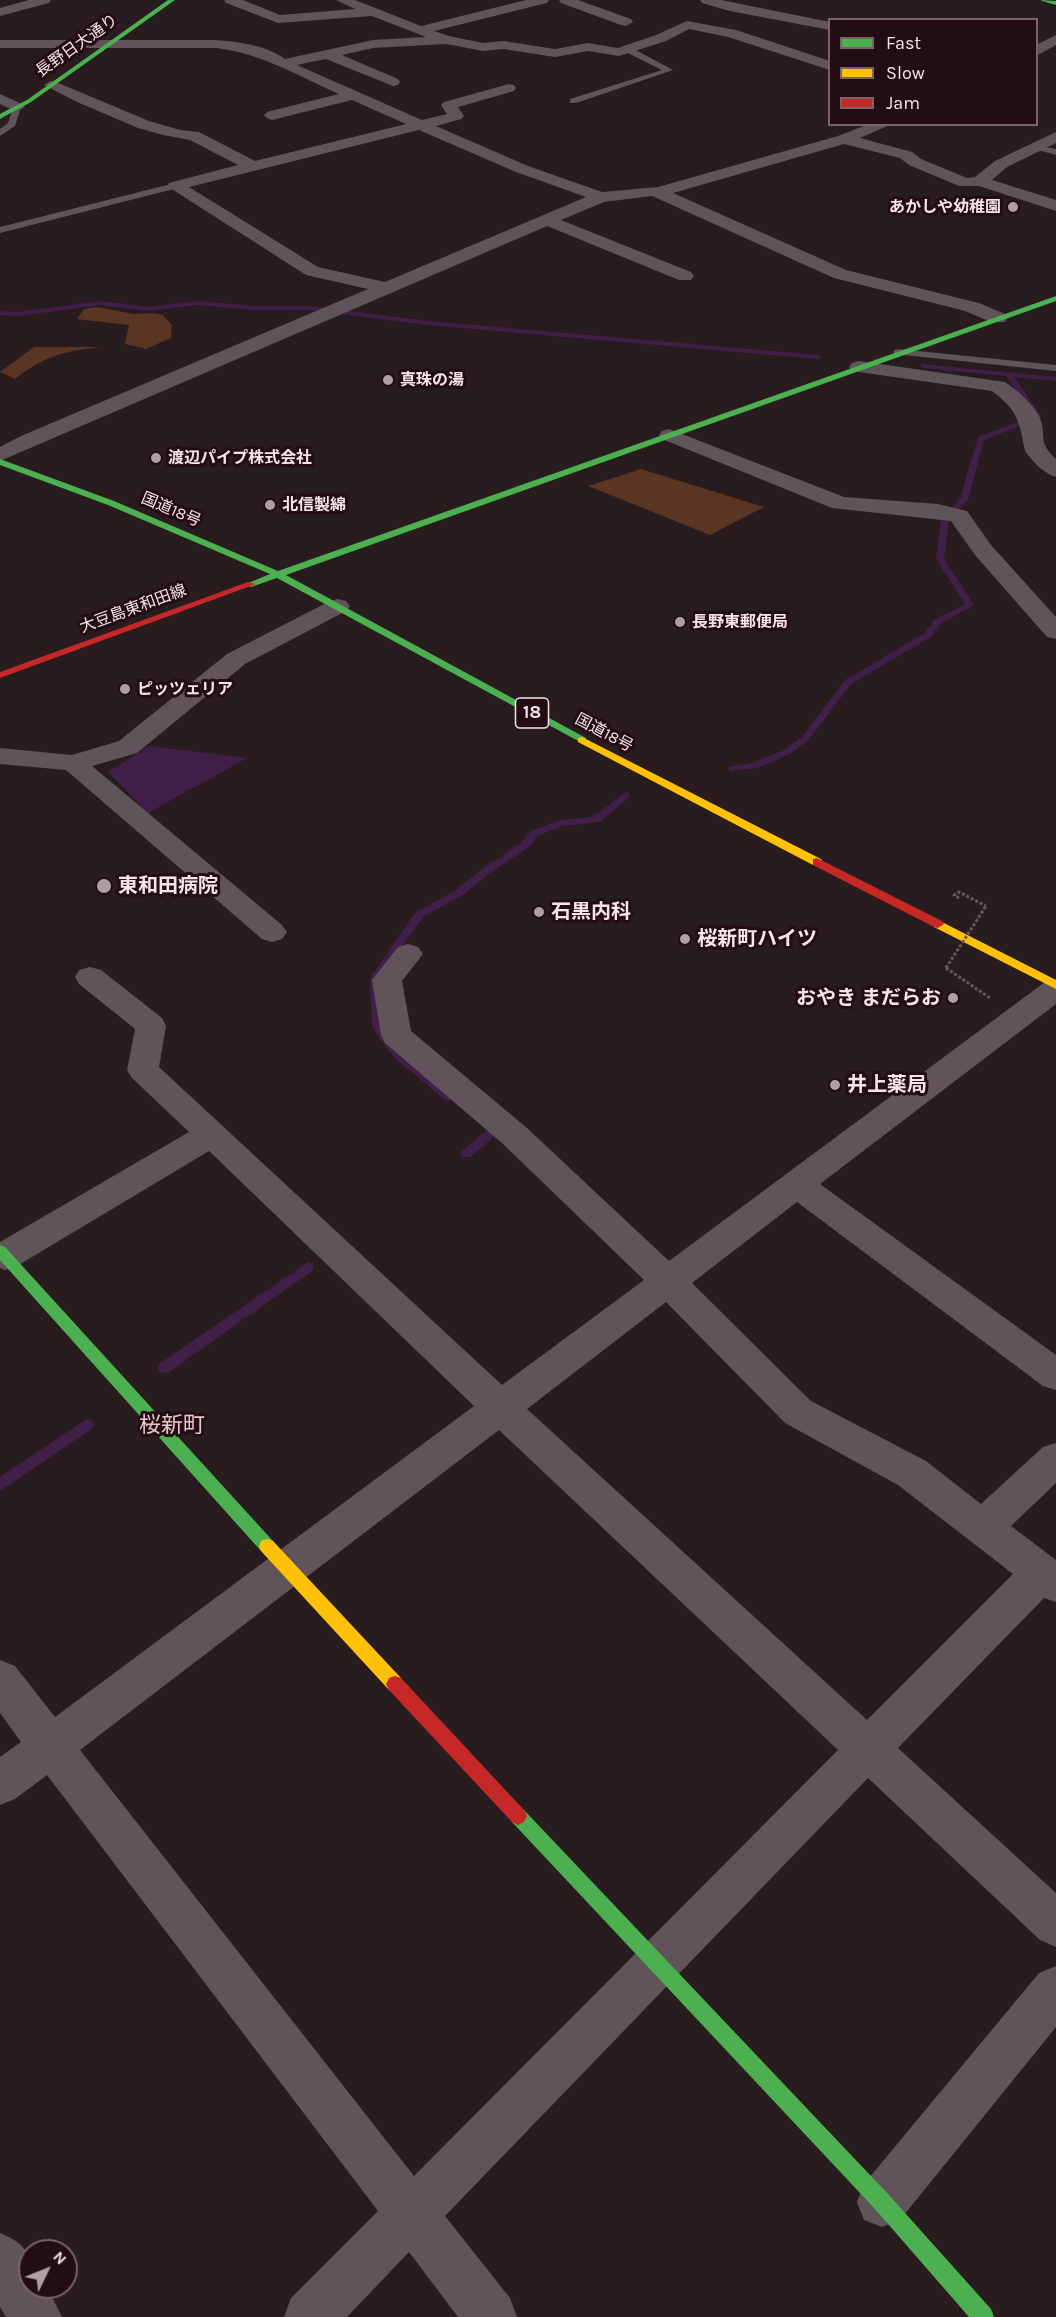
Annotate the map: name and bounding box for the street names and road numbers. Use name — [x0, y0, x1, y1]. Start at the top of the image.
street label: 長野日大通り — [32, 11, 122, 81]
street label: 国道18号 — [138, 489, 204, 531]
street label: 大豆島東和田線 — [77, 581, 189, 637]
road number: 18 — [516, 698, 548, 728]
street label: 国道18号 — [572, 710, 636, 756]

